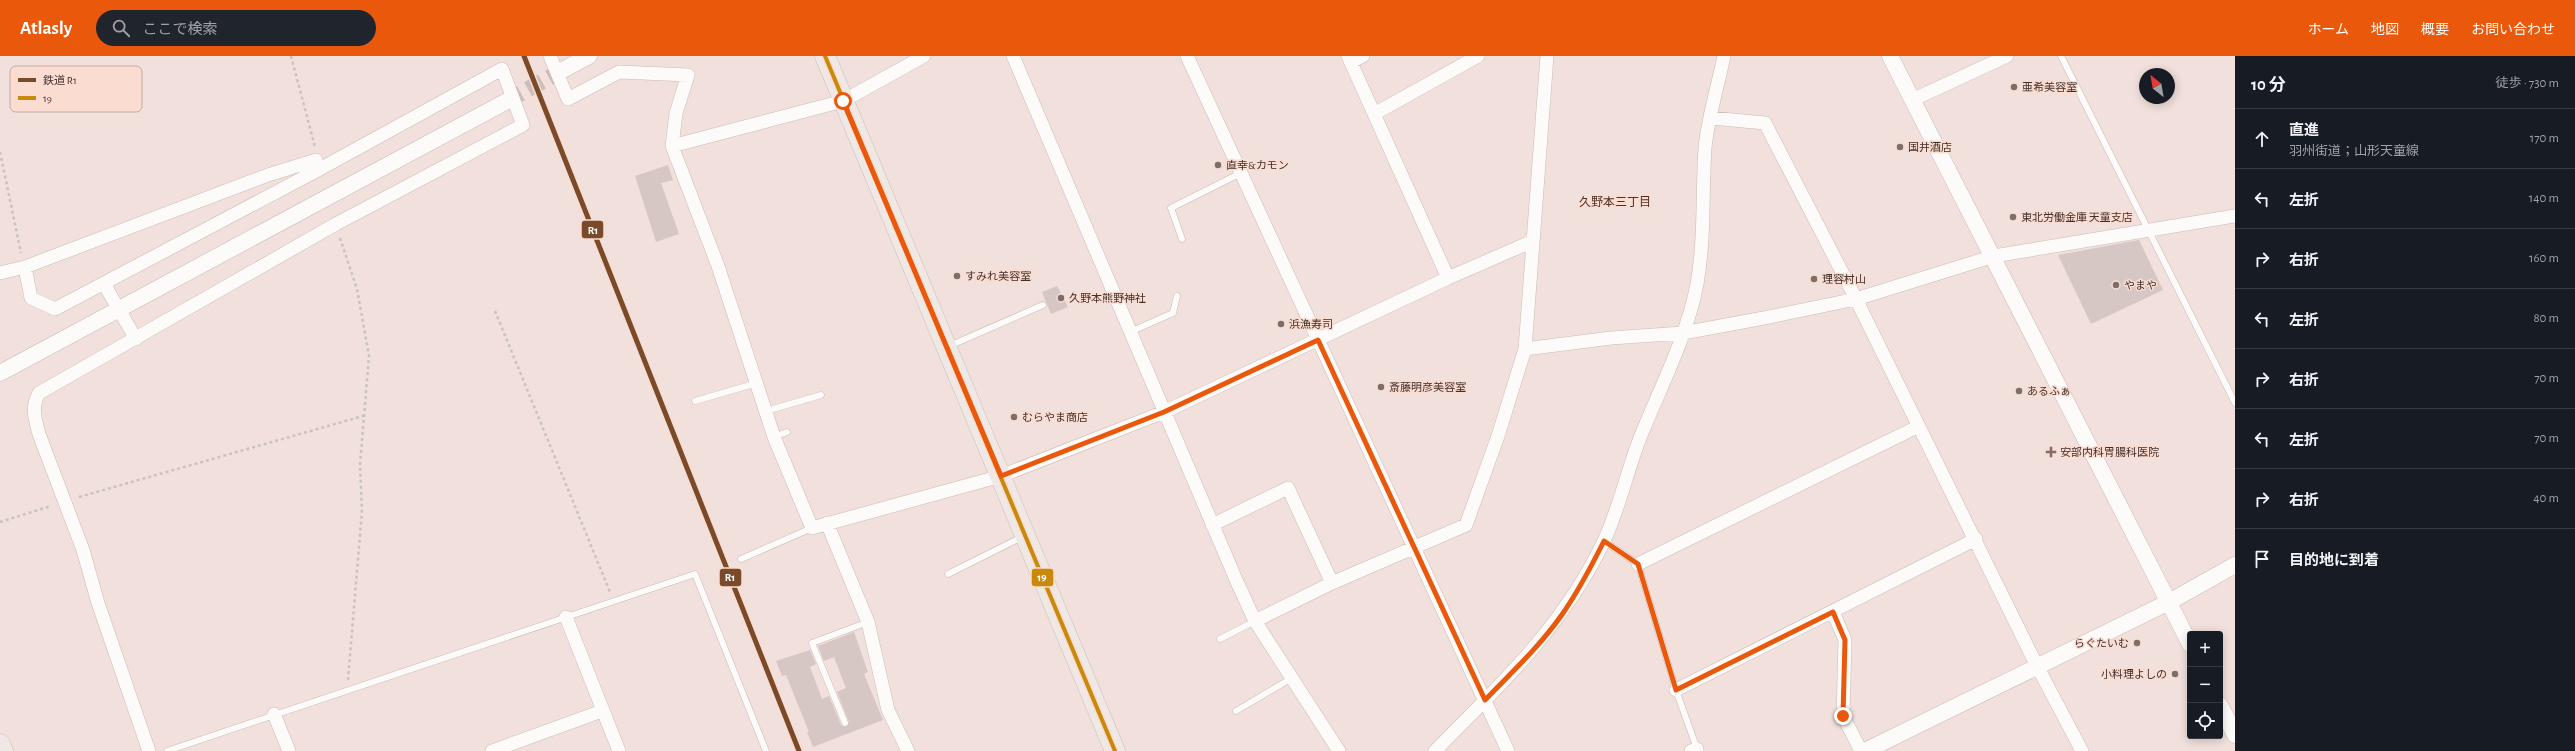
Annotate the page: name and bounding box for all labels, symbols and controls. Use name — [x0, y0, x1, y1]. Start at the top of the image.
search box — [96, 10, 376, 46]
icon: search — [110, 17, 132, 39]
text: Atlasly — [20, 19, 72, 38]
text: ここで検索 — [142, 22, 217, 37]
text: ホーム — [2307, 23, 2349, 37]
text: 地図 — [2371, 23, 2399, 37]
text: 概要 — [2421, 23, 2449, 37]
text: お問い合わせ — [2471, 23, 2555, 37]
legend — [10, 66, 142, 112]
north arrow — [2139, 68, 2175, 104]
text: 鉄道 R1 — [43, 74, 77, 86]
text: 10 分 — [2251, 76, 2286, 93]
text: 徒歩 · 730 m — [2496, 77, 2559, 90]
place label: 亜希美容室 — [2022, 81, 2077, 93]
marker: 亜希美容室 — [2009, 82, 2019, 92]
route start — [834, 92, 852, 110]
text: 19 — [43, 93, 52, 104]
text: 直進 — [2289, 123, 2319, 138]
icon: ahead — [2251, 128, 2273, 150]
text: 170 m — [2530, 132, 2559, 145]
place label: 国井酒店 — [1908, 141, 1952, 153]
marker: 国井酒店 — [1895, 142, 1905, 152]
text: 羽州街道；山形天童線 — [2289, 145, 2419, 158]
place label: 直幸&カモン — [1226, 159, 1289, 171]
marker: 直幸&カモン — [1213, 160, 1223, 170]
icon: left — [2251, 188, 2273, 210]
text: 140 m — [2529, 192, 2559, 205]
text: 左折 — [2289, 193, 2319, 208]
district label: 久野本三丁目 — [1579, 195, 1651, 208]
place label: 東北労働金庫 天童支店 — [2021, 211, 2133, 223]
marker: 東北労働金庫 天童支店 — [2008, 212, 2018, 222]
line badge: R1 — [581, 220, 604, 239]
text: R1 — [588, 225, 598, 236]
icon: right — [2251, 248, 2273, 270]
text: 160 m — [2529, 252, 2559, 265]
text: 右折 — [2289, 253, 2319, 268]
place label: すみれ美容室 — [965, 270, 1031, 282]
marker: すみれ美容室 — [952, 271, 962, 281]
marker: 理容村山 — [1809, 274, 1819, 284]
place label: 理容村山 — [1822, 274, 1866, 285]
marker: やまや — [2111, 280, 2121, 290]
place label: やまや — [2124, 280, 2157, 291]
place label: 久野本熊野神社 — [1069, 292, 1146, 304]
marker: 久野本熊野神社 — [1056, 293, 1066, 303]
icon: left — [2251, 308, 2273, 330]
text: 80 m — [2533, 312, 2559, 325]
text: 左折 — [2289, 313, 2319, 328]
place label: 浜漁寿司 — [1289, 318, 1333, 330]
marker: 浜漁寿司 — [1276, 319, 1286, 329]
icon: right — [2251, 368, 2273, 390]
text: 70 m — [2534, 372, 2559, 385]
text: 右折 — [2289, 373, 2319, 388]
place label: 斎藤明彦美容室 — [1389, 381, 1466, 393]
marker: 斎藤明彦美容室 — [1376, 382, 1386, 392]
place label: あるふぁ — [2027, 385, 2071, 397]
marker: あるふぁ — [2014, 386, 2024, 396]
marker: むらやま商店 — [1009, 412, 1019, 422]
place label: むらやま商店 — [1022, 412, 1088, 423]
icon: left — [2251, 428, 2273, 450]
text: 70 m — [2534, 432, 2559, 445]
text: 左折 — [2289, 433, 2319, 448]
marker: 安部内科胃腸科医院 — [2045, 446, 2057, 458]
place label: 安部内科胃腸科医院 — [2060, 446, 2159, 458]
icon: right — [2251, 488, 2273, 510]
text: 40 m — [2533, 492, 2559, 505]
text: 右折 — [2289, 493, 2319, 508]
icon: arrive — [2251, 548, 2273, 570]
text: 目的地に到着 — [2289, 553, 2379, 568]
line badge: R1 — [719, 568, 742, 587]
line badge: 19 — [1031, 568, 1054, 587]
text: R1 — [725, 572, 735, 583]
text: 19 — [1037, 572, 1047, 583]
map controls — [2187, 631, 2223, 739]
button: + — [2187, 631, 2223, 667]
place label: らぐたいむ — [2074, 638, 2129, 649]
marker: らぐたいむ — [2132, 638, 2142, 648]
button: − — [2187, 667, 2223, 703]
place label: 小料理よしの — [2101, 668, 2167, 680]
marker: 小料理よしの — [2170, 669, 2180, 679]
button: locate — [2187, 703, 2223, 739]
route end — [1834, 707, 1852, 725]

